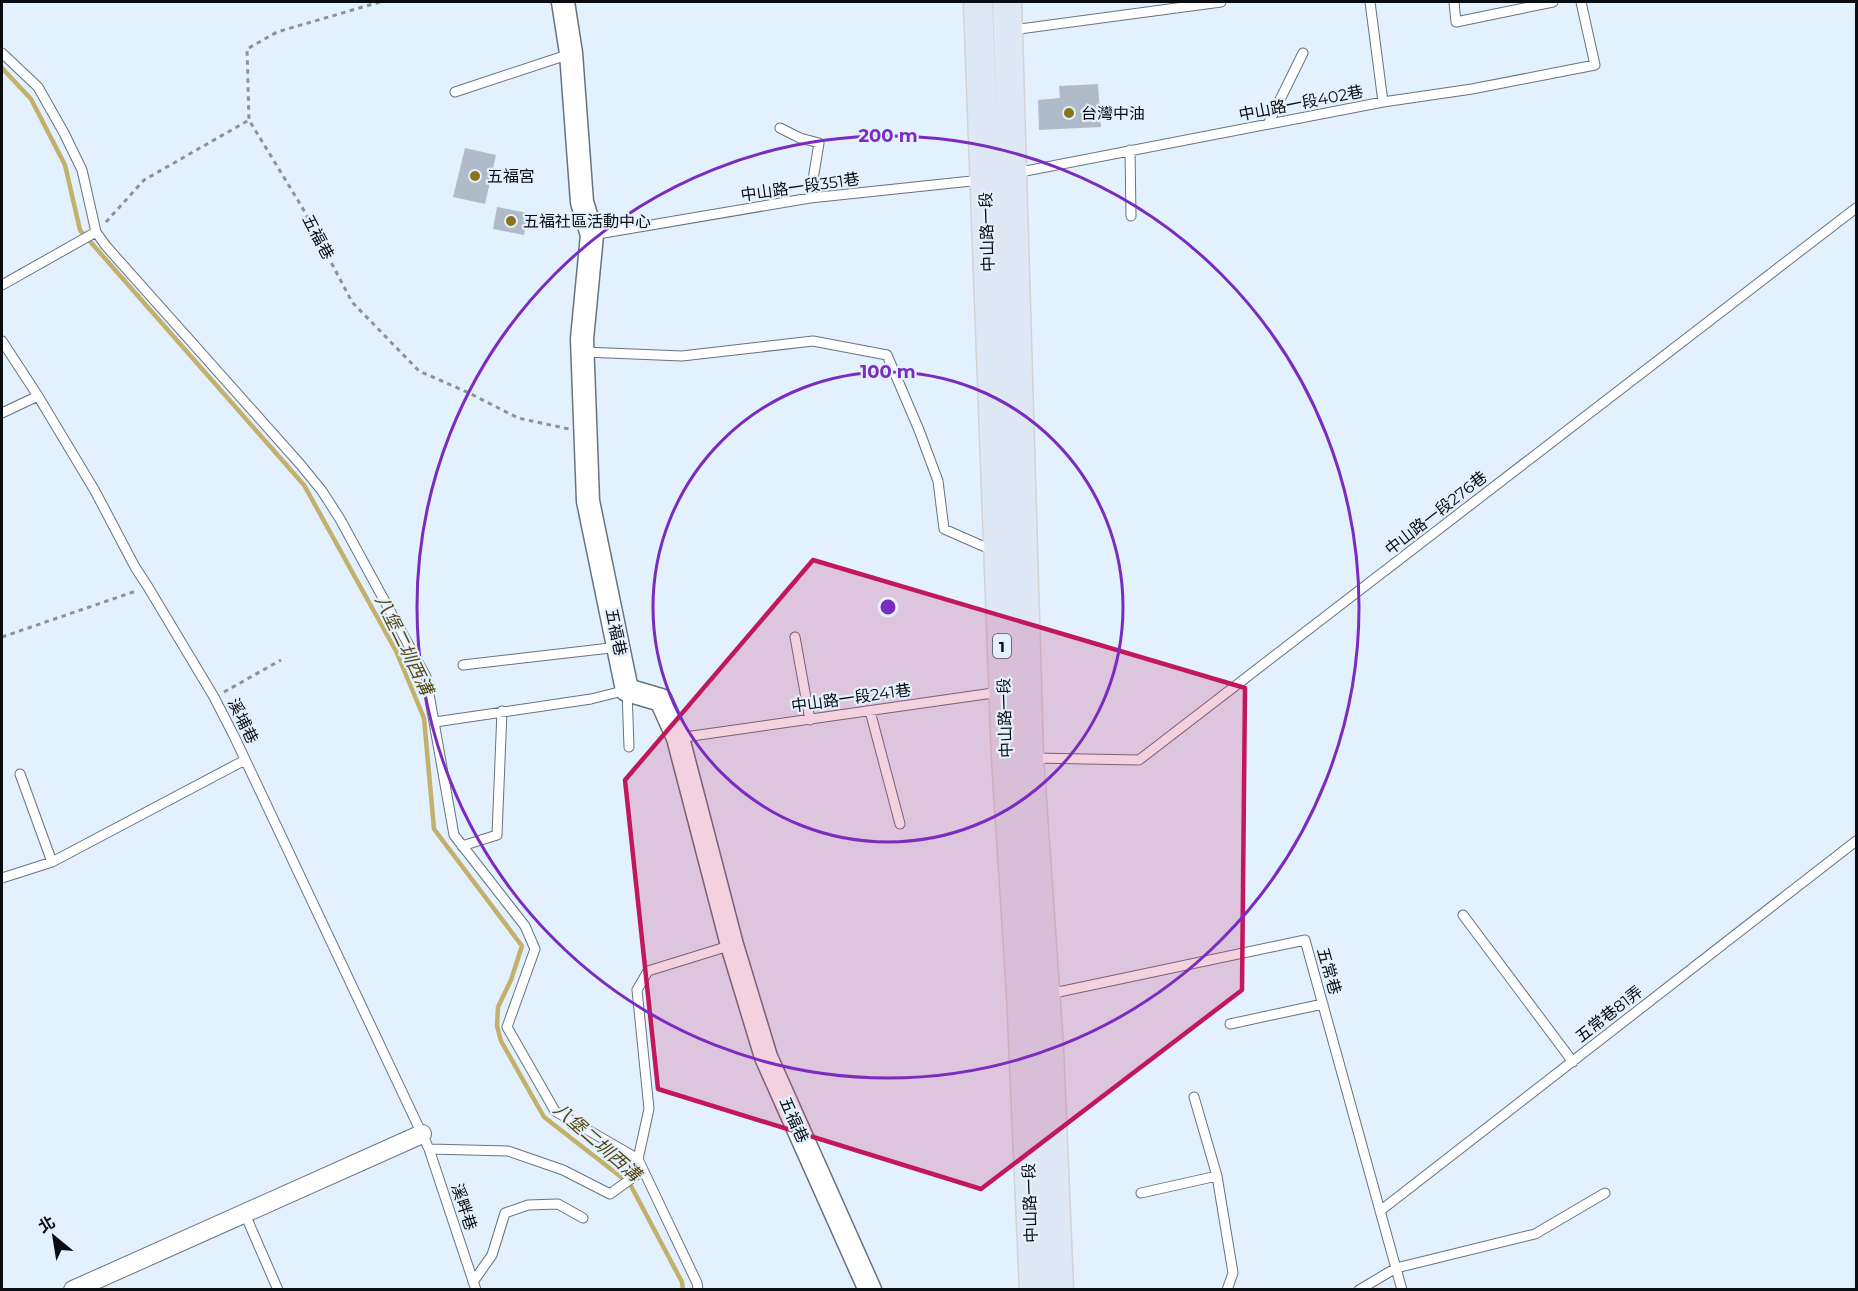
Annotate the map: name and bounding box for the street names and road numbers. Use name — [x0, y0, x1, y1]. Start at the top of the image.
street label: 中山路一段402巷 — [1237, 82, 1365, 124]
street label: 中山路一段351巷 — [739, 169, 861, 205]
street label: 中山路一段 — [976, 192, 998, 272]
street label: 五福巷 — [298, 211, 338, 263]
street label: 中山路一段276巷 — [1381, 467, 1491, 559]
street label: 五福巷 — [602, 607, 630, 657]
road number: 1 — [993, 634, 1011, 658]
street label: 中山路一段 — [994, 678, 1016, 758]
street label: 中山路一段241巷 — [790, 680, 912, 716]
street label: 溪埔巷 — [224, 695, 262, 747]
street label: 五常巷 — [1313, 945, 1345, 997]
street label: 五常巷81弄 — [1572, 982, 1646, 1046]
street label: 五福巷 — [776, 1094, 812, 1146]
street label: 中山路一段 — [1019, 1163, 1041, 1243]
street label: 溪畔巷 — [448, 1181, 480, 1233]

